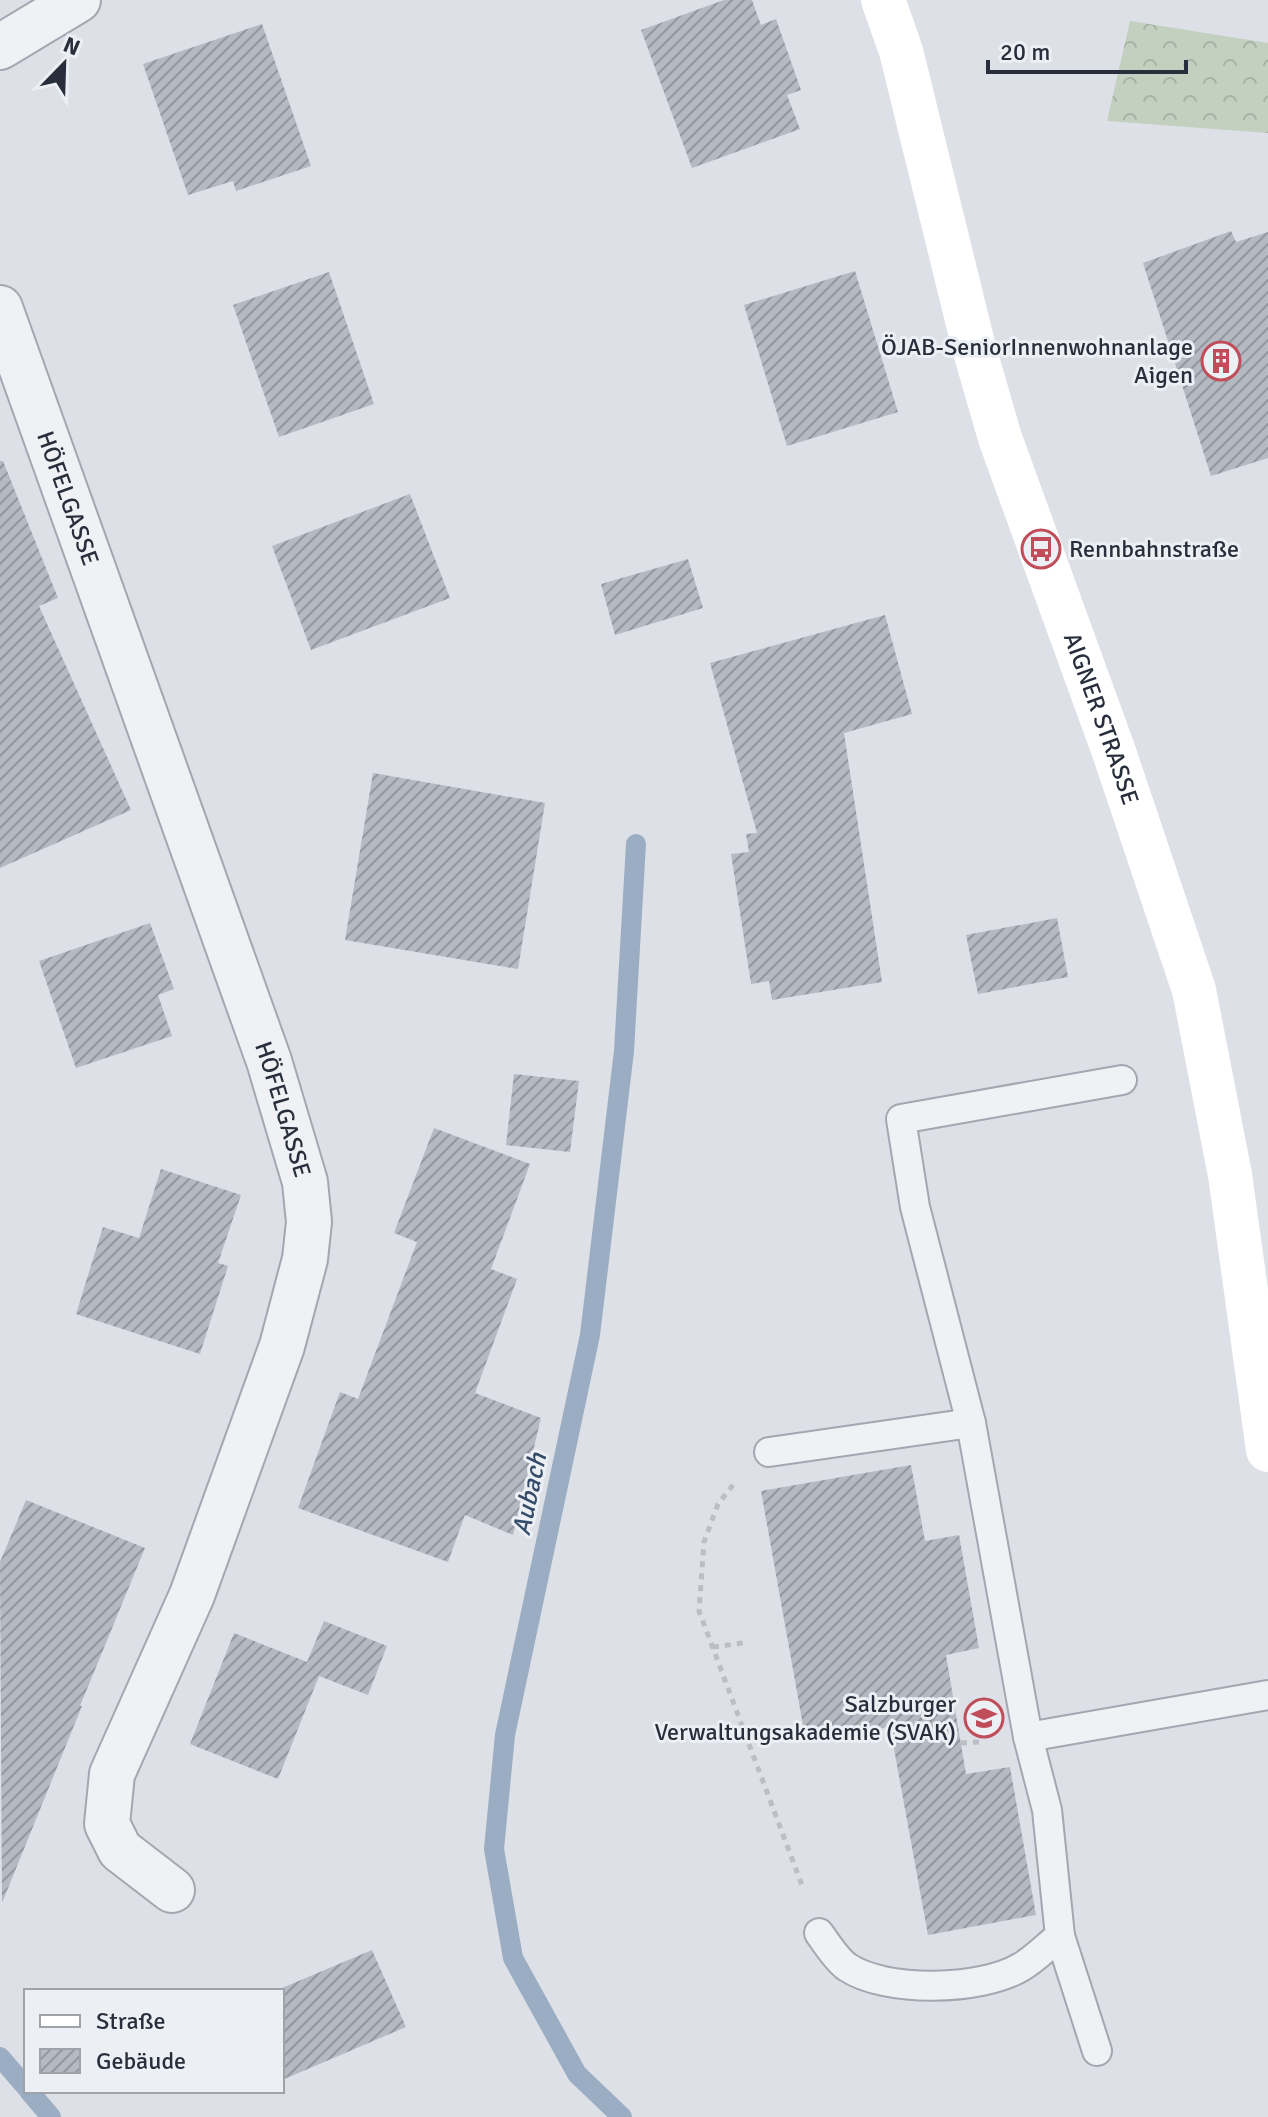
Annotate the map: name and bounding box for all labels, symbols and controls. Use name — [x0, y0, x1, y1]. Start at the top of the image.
north arrow — [24, 24, 104, 104]
scale bar — [988, 24, 1186, 74]
text: N — [59, 31, 84, 61]
text: 20 m — [1000, 37, 1050, 67]
place label: ÖJAB-SeniorInnenwohnanlage Aigen — [881, 332, 1193, 390]
building icon: ÖJAB-SeniorInnenwohnanlage Aigen — [1200, 340, 1242, 382]
street label: HÖFELGASSE — [30, 427, 106, 569]
bus stop icon: Rennbahnstraße — [1020, 528, 1062, 570]
place label: Rennbahnstraße — [1069, 534, 1239, 564]
street label: AIGNER STRASSE — [1057, 628, 1146, 809]
street label: HÖFELGASSE — [248, 1037, 318, 1181]
water label: Aubach — [506, 1449, 554, 1538]
place label: Salzburger Verwaltungsakademie (SVAK) — [654, 1689, 956, 1747]
school or university icon: Salzburger Verwaltungsakademie (SVAK) — [963, 1697, 1005, 1739]
legend — [24, 1989, 284, 2093]
text: Straße — [96, 2006, 166, 2036]
text: Gebäude — [96, 2046, 186, 2076]

